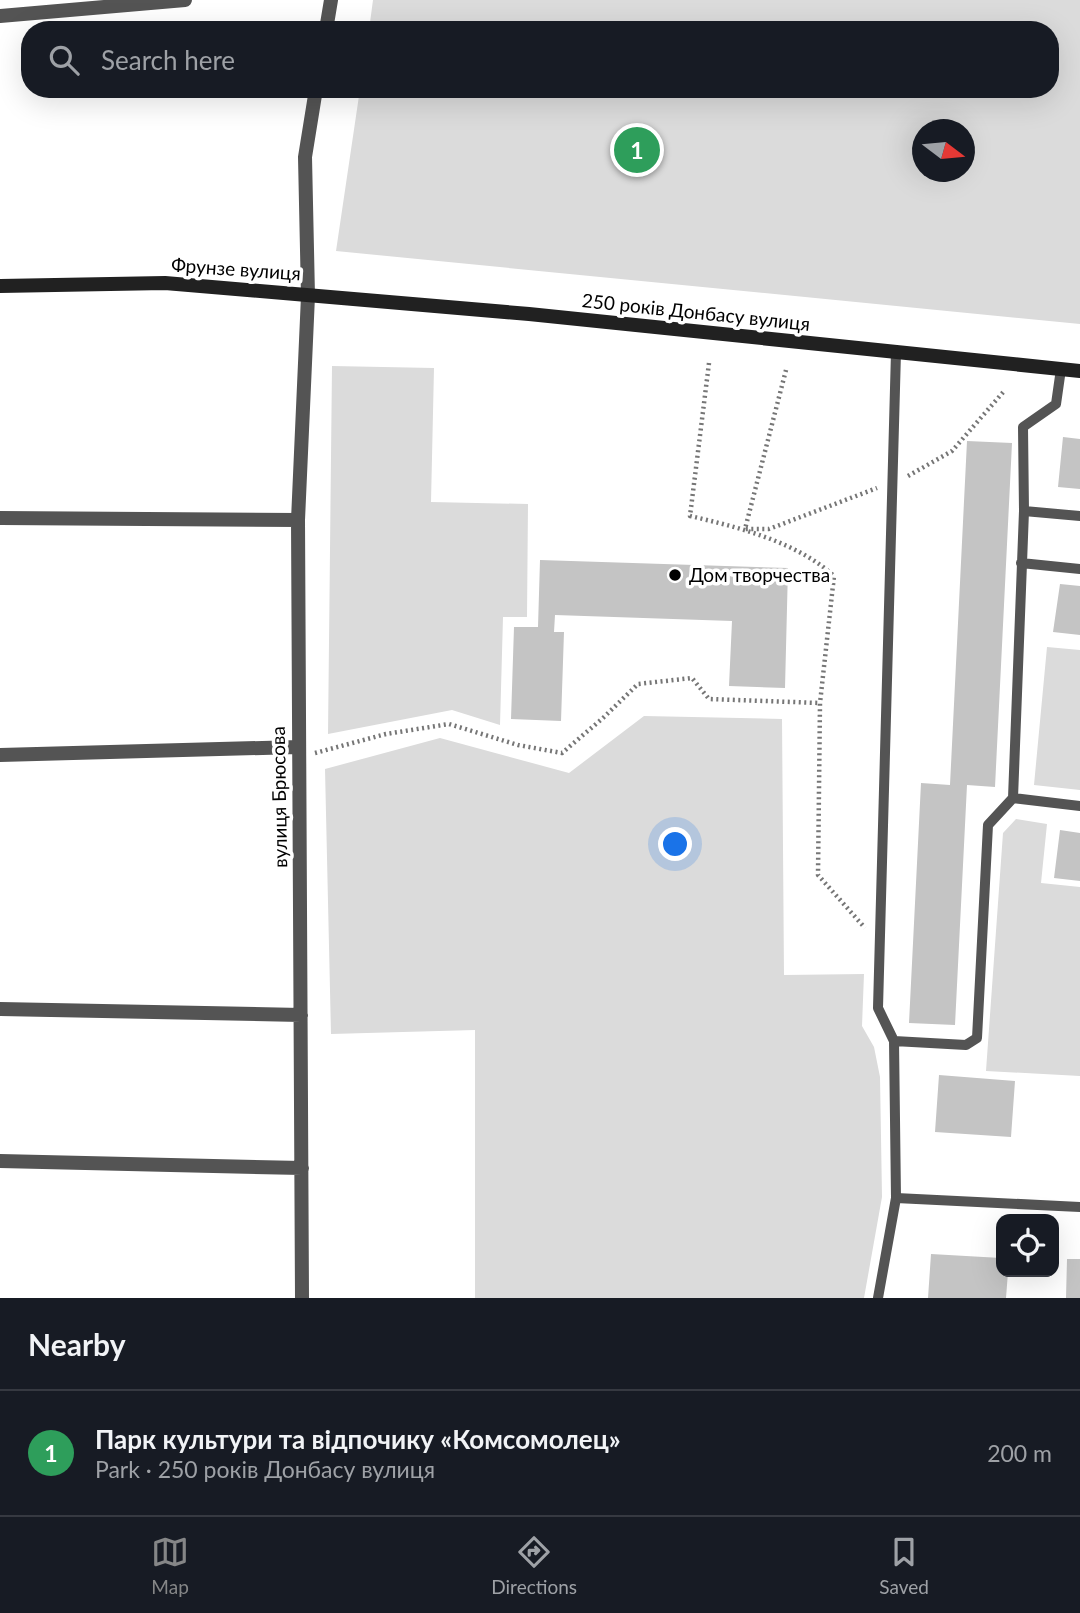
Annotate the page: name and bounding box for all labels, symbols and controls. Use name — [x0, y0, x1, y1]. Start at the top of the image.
search box — [21, 21, 1059, 98]
icon: search — [45, 41, 83, 79]
text: Search here — [101, 44, 235, 76]
north arrow — [912, 119, 975, 182]
pin: 1 — [614, 124, 660, 176]
street label: Фрунзе вулиця — [170, 252, 302, 285]
street label: 250 років Донбасу вулиця — [581, 288, 811, 335]
place label: Дом творчества — [689, 563, 830, 586]
marker: Дом творчества — [667, 567, 683, 583]
street label: вулиця Брюсова — [266, 726, 291, 868]
your location — [658, 827, 692, 861]
map controls — [996, 1214, 1059, 1277]
button: locate — [996, 1214, 1059, 1277]
text: Nearby — [28, 1326, 126, 1362]
text: Парк культури та відпочику «Комсомолец» — [95, 1423, 621, 1455]
text: 1 — [44, 1439, 58, 1467]
text: 200 m — [987, 1439, 1052, 1467]
text: Park · 250 років Донбасу вулиця — [95, 1455, 435, 1483]
tab: Map — [151, 1533, 189, 1598]
tab: Directions — [491, 1533, 577, 1598]
tab: Saved — [879, 1533, 929, 1598]

